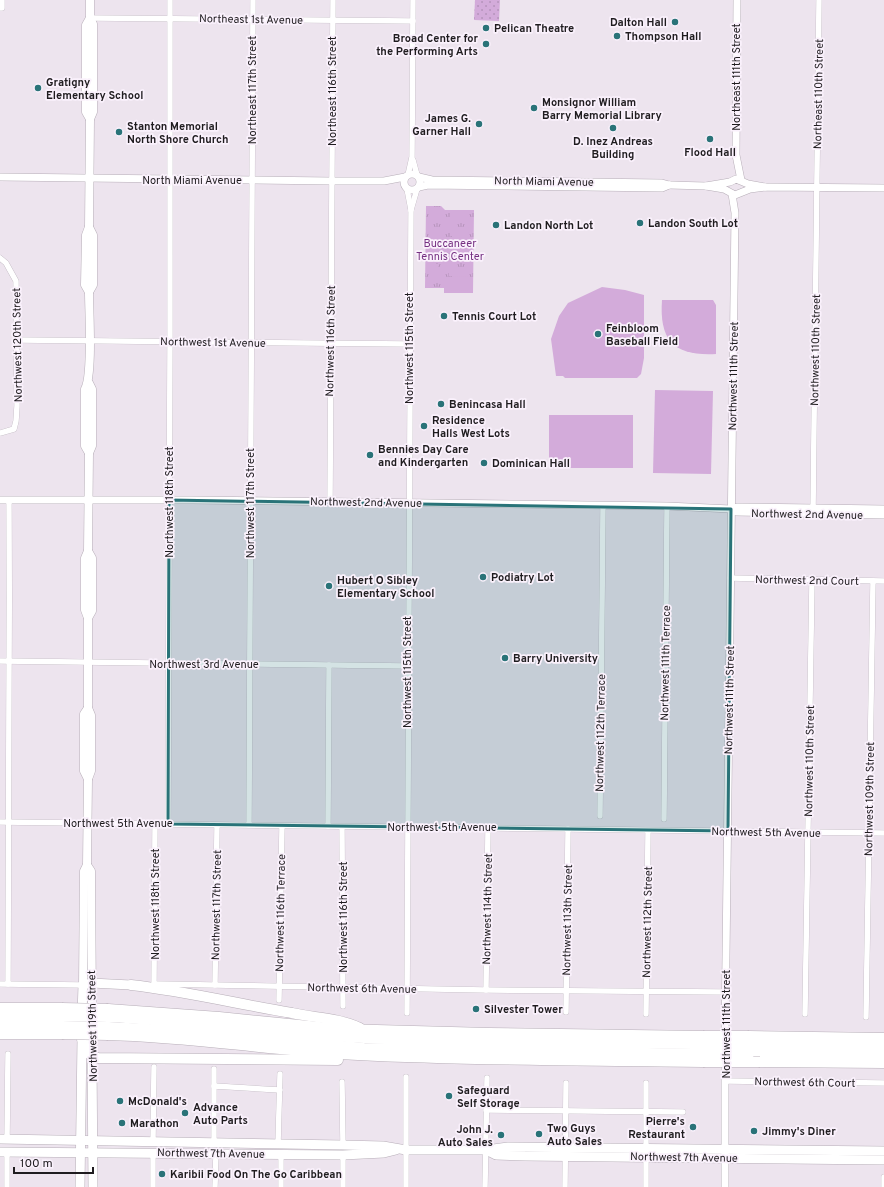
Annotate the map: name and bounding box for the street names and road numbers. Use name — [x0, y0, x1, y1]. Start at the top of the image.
street label: Northeast 1st Avenue — [199, 12, 303, 28]
street label: Northeast 111th Street — [730, 23, 744, 131]
street label: Northeast 117th Street — [246, 36, 260, 144]
street label: Northeast 116th Street — [326, 36, 340, 146]
street label: Northeast 110th Street — [811, 39, 827, 149]
street label: North Miami Avenue — [142, 174, 242, 188]
street label: North Miami Avenue — [494, 174, 594, 190]
street label: Northwest 116th Street — [323, 285, 339, 397]
street label: Northwest 120th Street — [10, 288, 26, 402]
street label: Northwest 115th Street — [403, 292, 417, 404]
street label: Northwest 110th Street — [808, 294, 824, 406]
street label: Northwest 111th Street — [726, 321, 742, 431]
street label: Northwest 1st Avenue — [160, 335, 266, 351]
street label: Northwest 118th Street — [163, 446, 177, 558]
street label: Northwest 117th Street — [244, 448, 258, 558]
street label: Northwest 2nd Avenue — [310, 495, 422, 511]
street label: Northwest 2nd Avenue — [751, 507, 863, 523]
street label: Northwest 2nd Court — [755, 573, 859, 589]
street label: Northwest 111th Terrace — [658, 605, 674, 721]
street label: Northwest 115th Street — [401, 616, 415, 728]
street label: Northwest 111th Street — [722, 645, 738, 755]
street label: Northwest 3rd Avenue — [149, 658, 259, 672]
street label: Northwest 112th Terrace — [593, 674, 609, 792]
street label: Northwest 110th Street — [802, 705, 818, 817]
street label: Northwest 109th Street — [862, 742, 878, 856]
street label: Northwest 5th Avenue — [63, 817, 173, 831]
street label: Northwest 5th Avenue — [387, 821, 497, 835]
street label: Northwest 5th Avenue — [711, 825, 821, 841]
street label: Northwest 118th Street — [149, 848, 163, 960]
street label: Northwest 117th Street — [209, 850, 225, 960]
street label: Northwest 114th Street — [480, 853, 496, 965]
street label: Northwest 116th Terrace — [273, 854, 289, 972]
street label: Northwest 116th Street — [337, 861, 351, 973]
street label: Northwest 113th Street — [560, 864, 576, 976]
street label: Northwest 112th Street — [640, 866, 656, 978]
street label: Northwest 111th Street — [720, 969, 734, 1079]
street label: Northwest 119th Street — [85, 970, 101, 1082]
street label: Northwest 6th Avenue — [307, 981, 417, 997]
street label: Northwest 6th Court — [754, 1075, 856, 1091]
street label: Northwest 7th Avenue — [157, 1146, 265, 1162]
street label: Northwest 7th Avenue — [630, 1150, 738, 1166]

